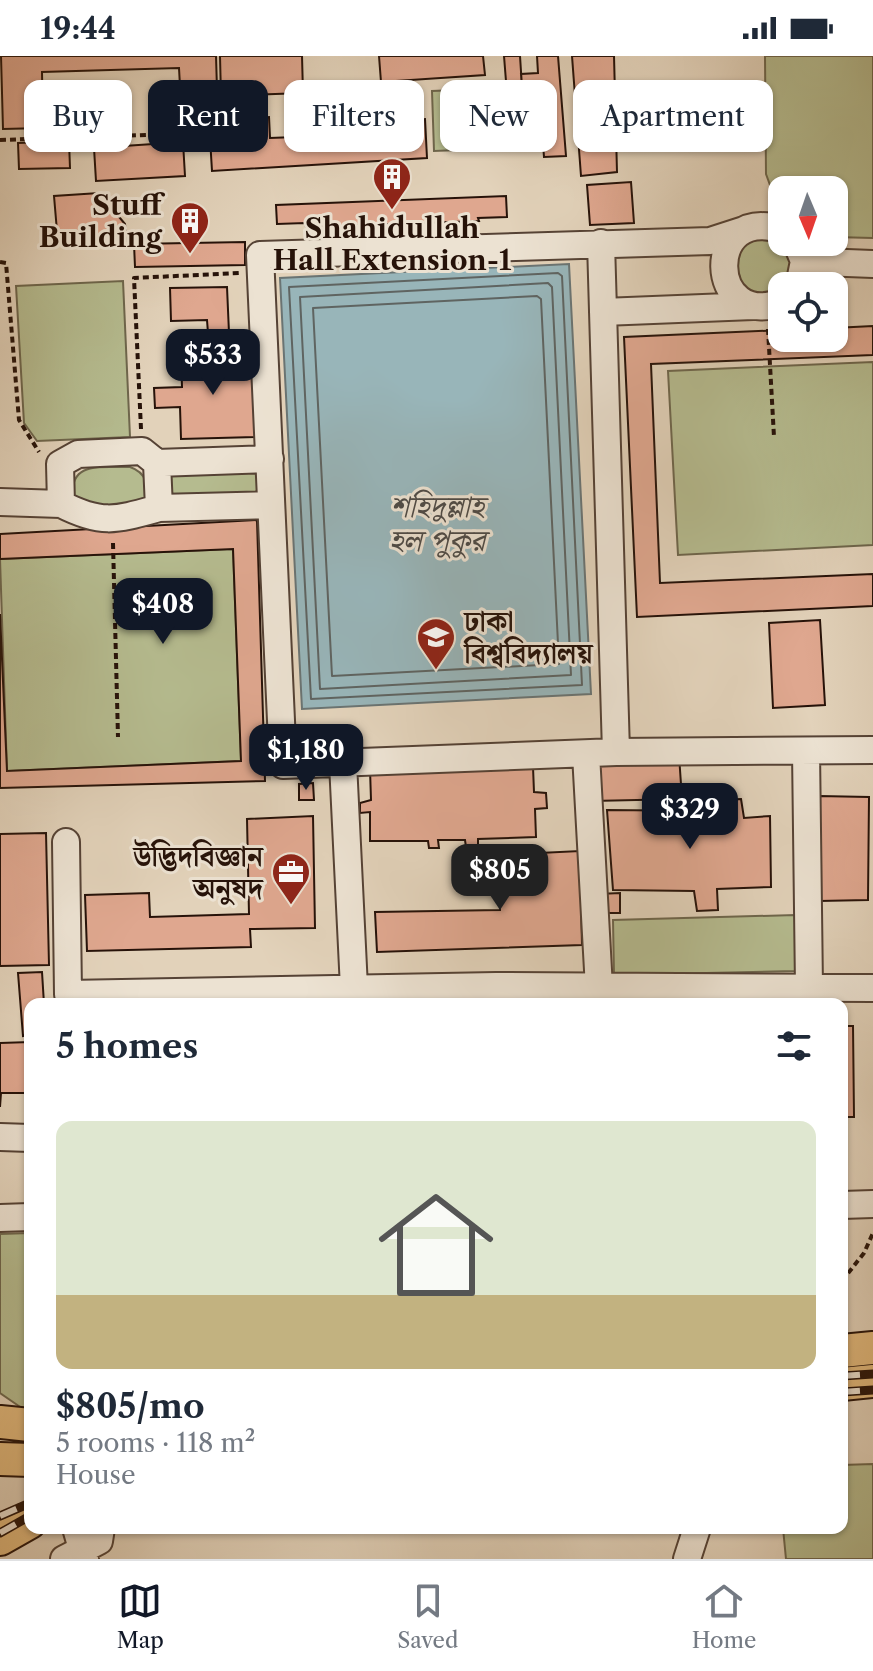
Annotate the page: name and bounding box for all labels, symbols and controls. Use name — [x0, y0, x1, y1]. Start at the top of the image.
text: 19:44 — [40, 10, 116, 47]
chip: Buy — [24, 80, 132, 152]
chip: Rent — [148, 80, 268, 152]
chip: Filters — [284, 80, 424, 152]
chip: New — [440, 80, 557, 152]
chip: Apartment — [573, 80, 773, 152]
building icon: Shahidullah Hall Extension-1 — [371, 156, 413, 211]
north arrow — [768, 176, 848, 256]
map controls — [768, 176, 848, 352]
place label: Stuff Building — [39, 188, 166, 254]
building icon: Stuff Building — [169, 200, 211, 255]
place label: Shahidullah Hall Extension-1 — [273, 211, 512, 277]
button: locate — [768, 272, 848, 352]
pin: $533 — [166, 329, 260, 397]
text: $533 — [184, 339, 242, 371]
water label: শহিদুল্লাহ হল পুকুর — [389, 488, 491, 559]
pin: $408 — [116, 578, 210, 646]
text: $408 — [132, 588, 194, 620]
place label: ঢাকা বিশ্ববিদ্যালয় — [463, 604, 595, 670]
school or university icon: ঢাকা বিশ্ববিদ্যালয় — [415, 616, 457, 671]
pin: $1,180 — [241, 724, 371, 792]
text: $1,180 — [267, 734, 345, 766]
pin: $329 — [643, 783, 737, 851]
text: $329 — [660, 793, 720, 825]
place label: উদ্ভিদবিজ্ঞান অনুষদ — [132, 839, 265, 906]
pin: $805 — [453, 844, 547, 912]
office icon: উদ্ভিদবিজ্ঞান অনুষদ — [270, 851, 312, 906]
text: $805 — [469, 854, 531, 886]
icon: filters — [772, 1024, 816, 1068]
text: 5 homes — [56, 1025, 198, 1067]
icon: home — [364, 1173, 508, 1317]
text: $805/mo — [56, 1385, 205, 1427]
text: 5 rooms · 118 m² — [56, 1427, 255, 1459]
text: House — [56, 1459, 136, 1491]
tab: Map — [117, 1579, 164, 1654]
tab: Saved — [397, 1579, 458, 1654]
tab: Home — [692, 1579, 756, 1654]

